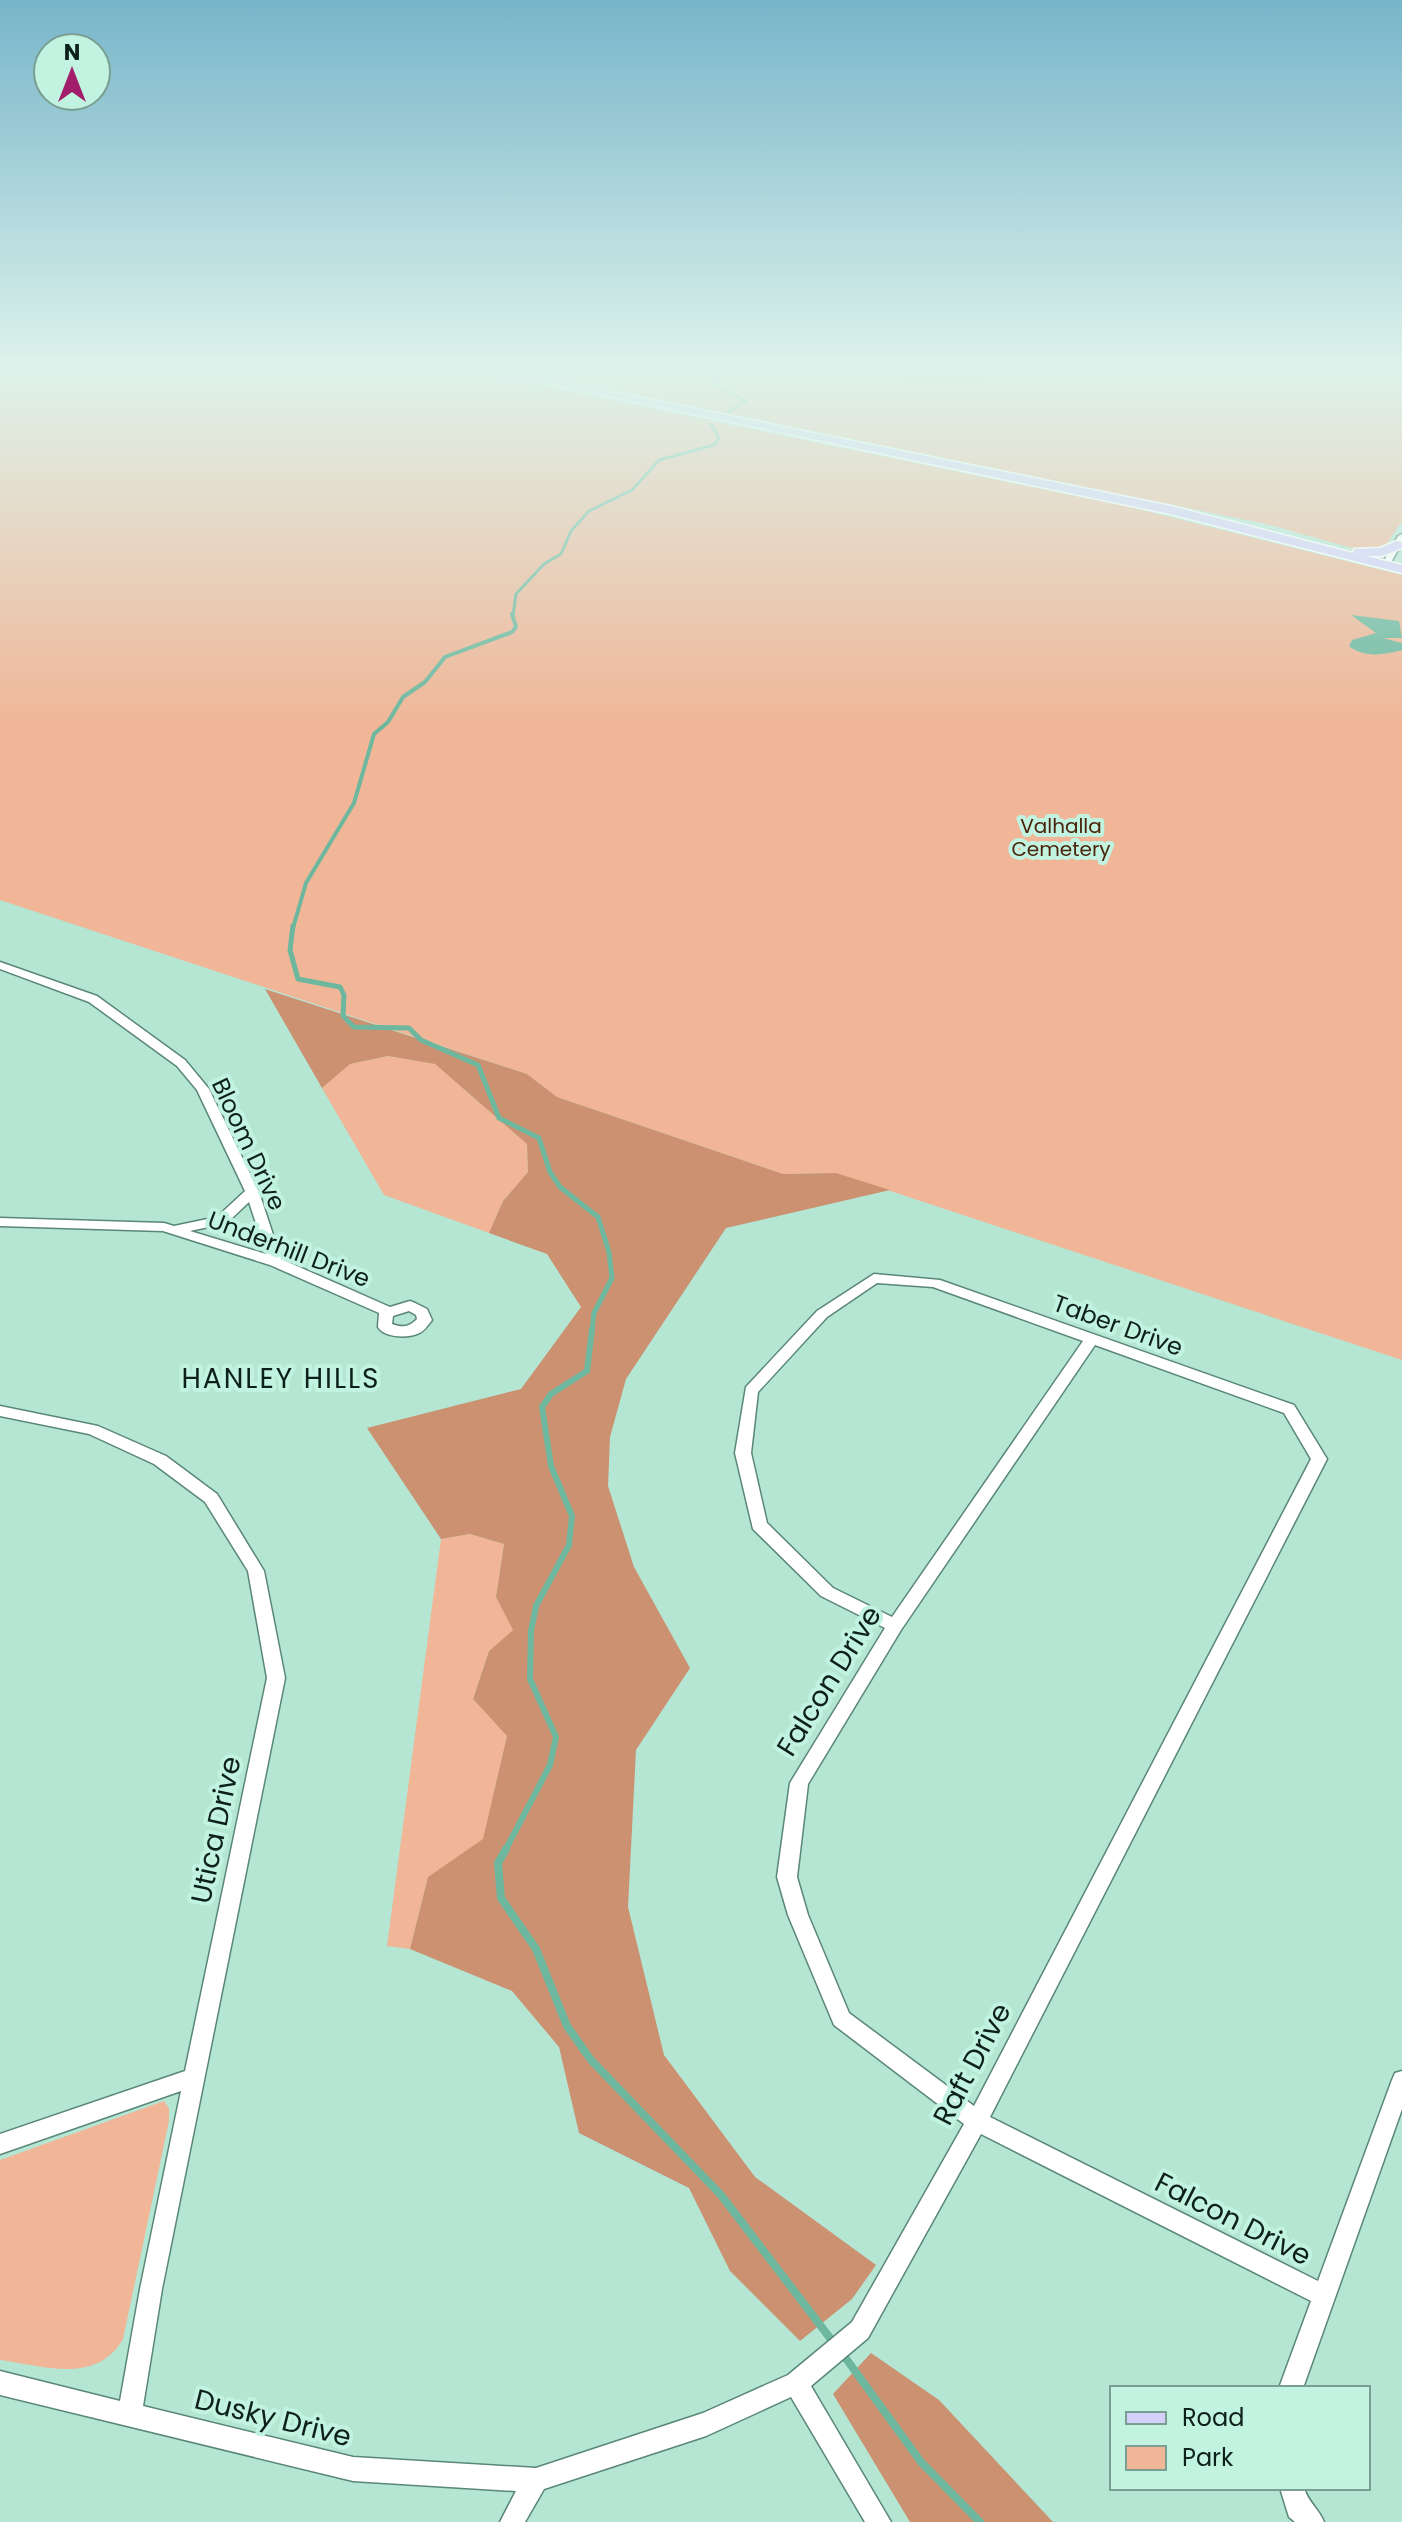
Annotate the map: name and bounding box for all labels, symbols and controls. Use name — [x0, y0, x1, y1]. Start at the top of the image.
north arrow — [32, 32, 112, 112]
text: N — [64, 37, 80, 68]
park label: Valhalla Cemetery — [1011, 812, 1111, 863]
street label: Bloom Drive — [204, 1072, 294, 1216]
street label: Underhill Drive — [203, 1203, 375, 1295]
street label: Taber Drive — [1049, 1286, 1187, 1364]
district label: HANLEY HILLS — [181, 1359, 381, 1398]
street label: Falcon Drive — [767, 1598, 891, 1764]
street label: Utica Drive — [181, 1753, 251, 1907]
street label: Raft Drive — [924, 1996, 1020, 2132]
street label: Falcon Drive — [1148, 2163, 1318, 2275]
street label: Dusky Drive — [191, 2380, 355, 2456]
legend — [1110, 2386, 1370, 2490]
text: Road — [1182, 2401, 1244, 2434]
text: Park — [1182, 2441, 1234, 2474]

